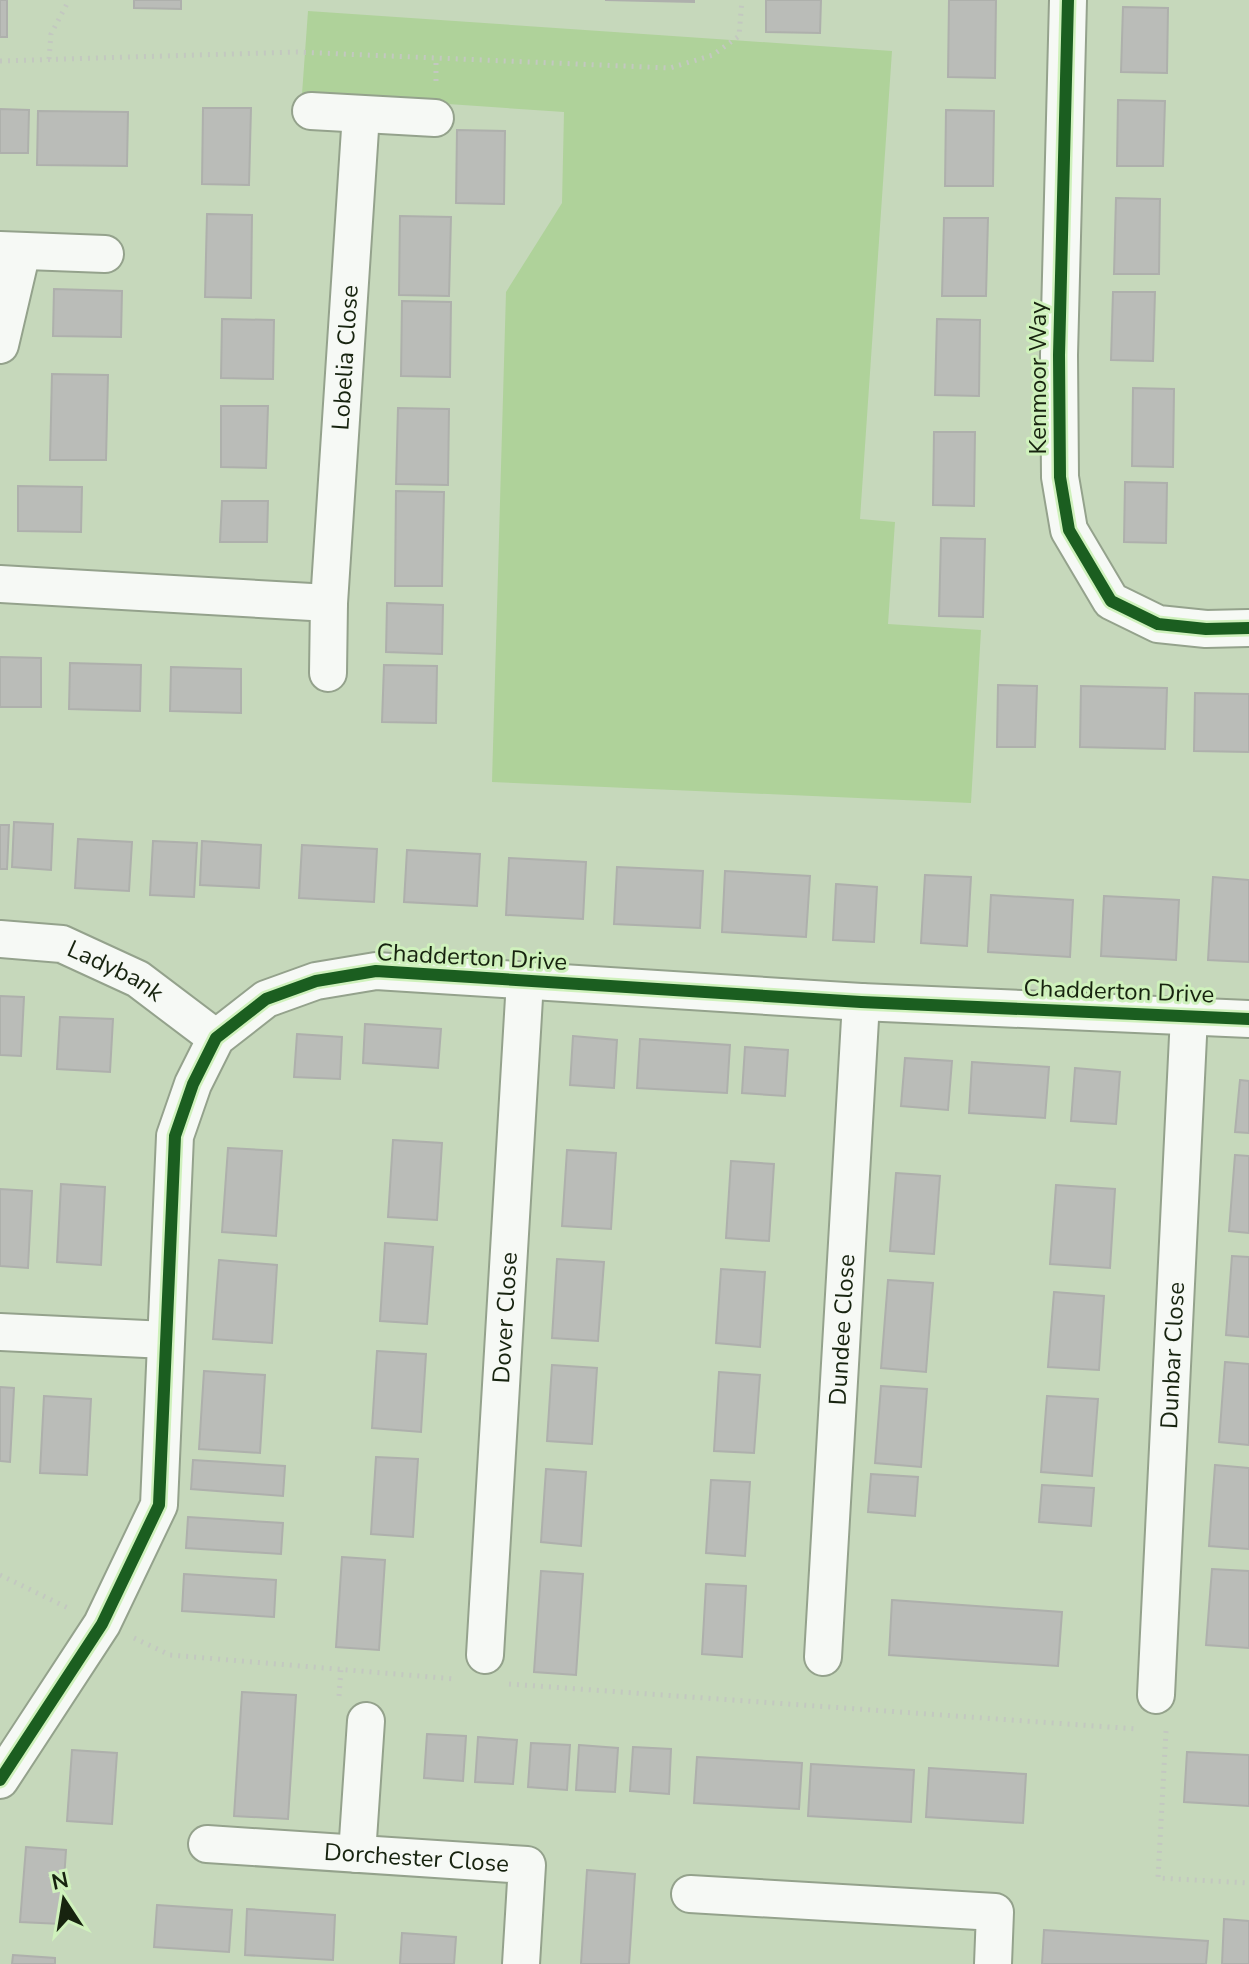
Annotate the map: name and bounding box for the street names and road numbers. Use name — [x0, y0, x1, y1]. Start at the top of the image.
street label: Lobelia Close — [324, 284, 366, 431]
street label: Kenmoor Way — [1022, 301, 1054, 455]
street label: Ladybank — [62, 933, 171, 1009]
street label: Chadderton Drive — [376, 936, 568, 978]
street label: Chadderton Drive — [1023, 972, 1215, 1010]
street label: Dover Close — [485, 1251, 525, 1384]
street label: Dundee Close — [822, 1253, 862, 1406]
street label: Dunbar Close — [1153, 1281, 1192, 1430]
street label: Dorchester Close — [323, 1836, 510, 1880]

